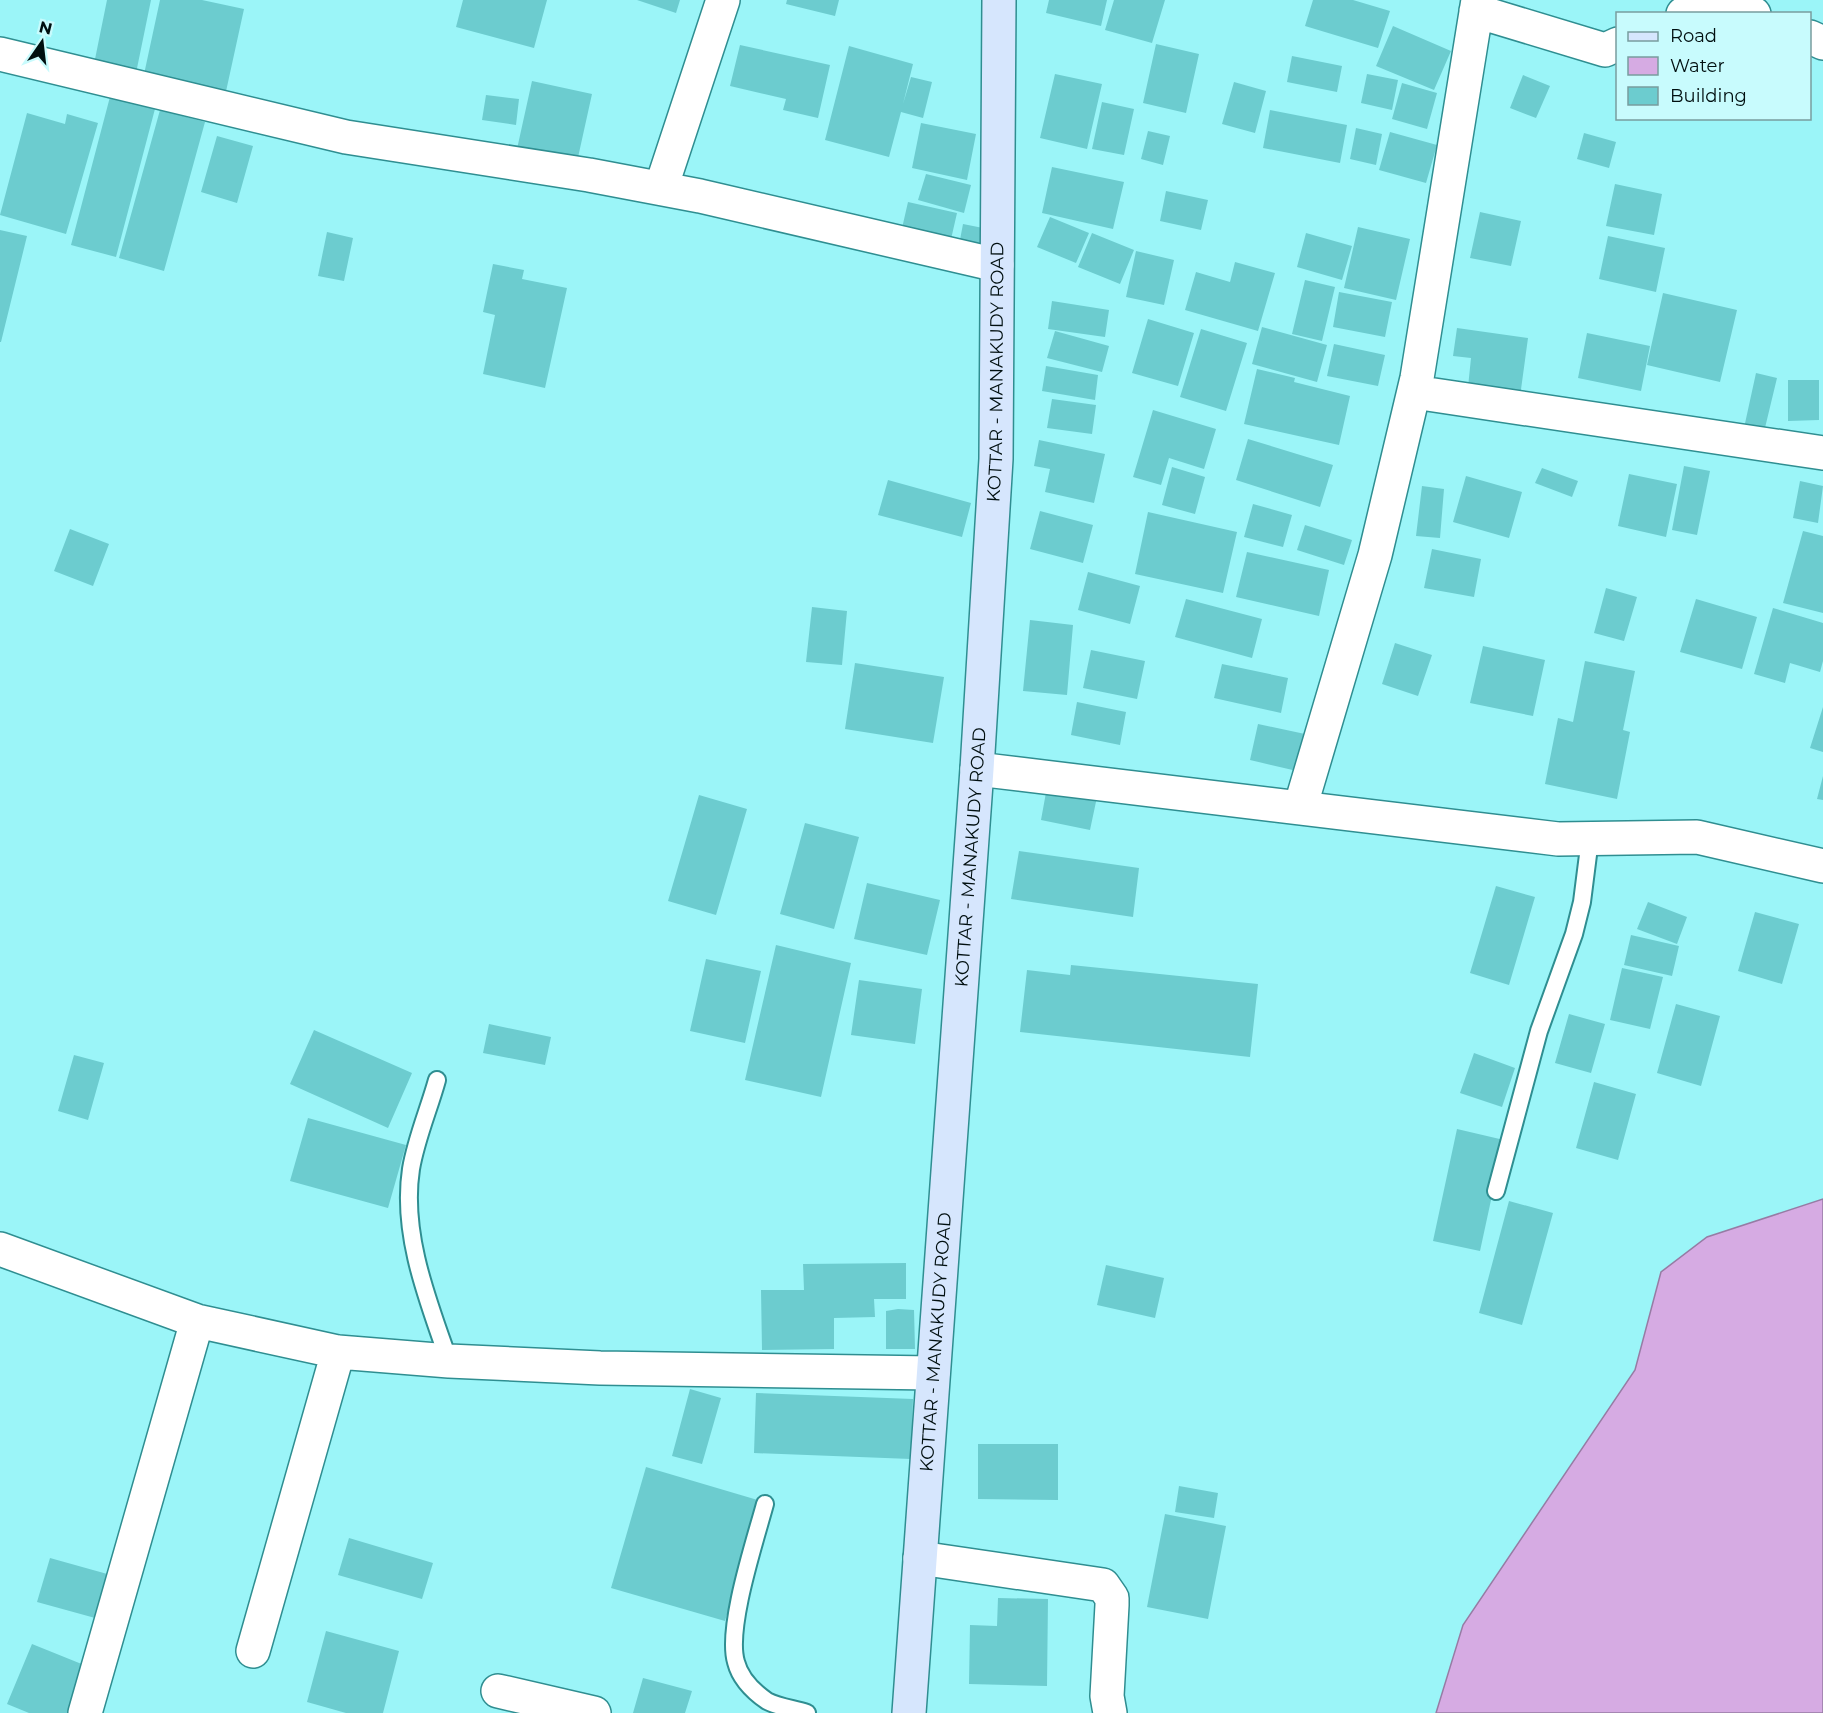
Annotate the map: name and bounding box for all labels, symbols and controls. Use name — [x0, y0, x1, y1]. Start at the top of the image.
north arrow — [12, 12, 72, 72]
legend — [1616, 12, 1811, 120]
text: N — [37, 17, 54, 39]
text: Road — [1670, 25, 1717, 47]
text: Water — [1670, 55, 1725, 77]
text: Building — [1670, 85, 1747, 107]
street label: KOTTAR - MANAKUDY ROAD — [982, 242, 1008, 503]
street label: KOTTAR - MANAKUDY ROAD — [950, 727, 991, 988]
street label: KOTTAR - MANAKUDY ROAD — [915, 1211, 956, 1473]

